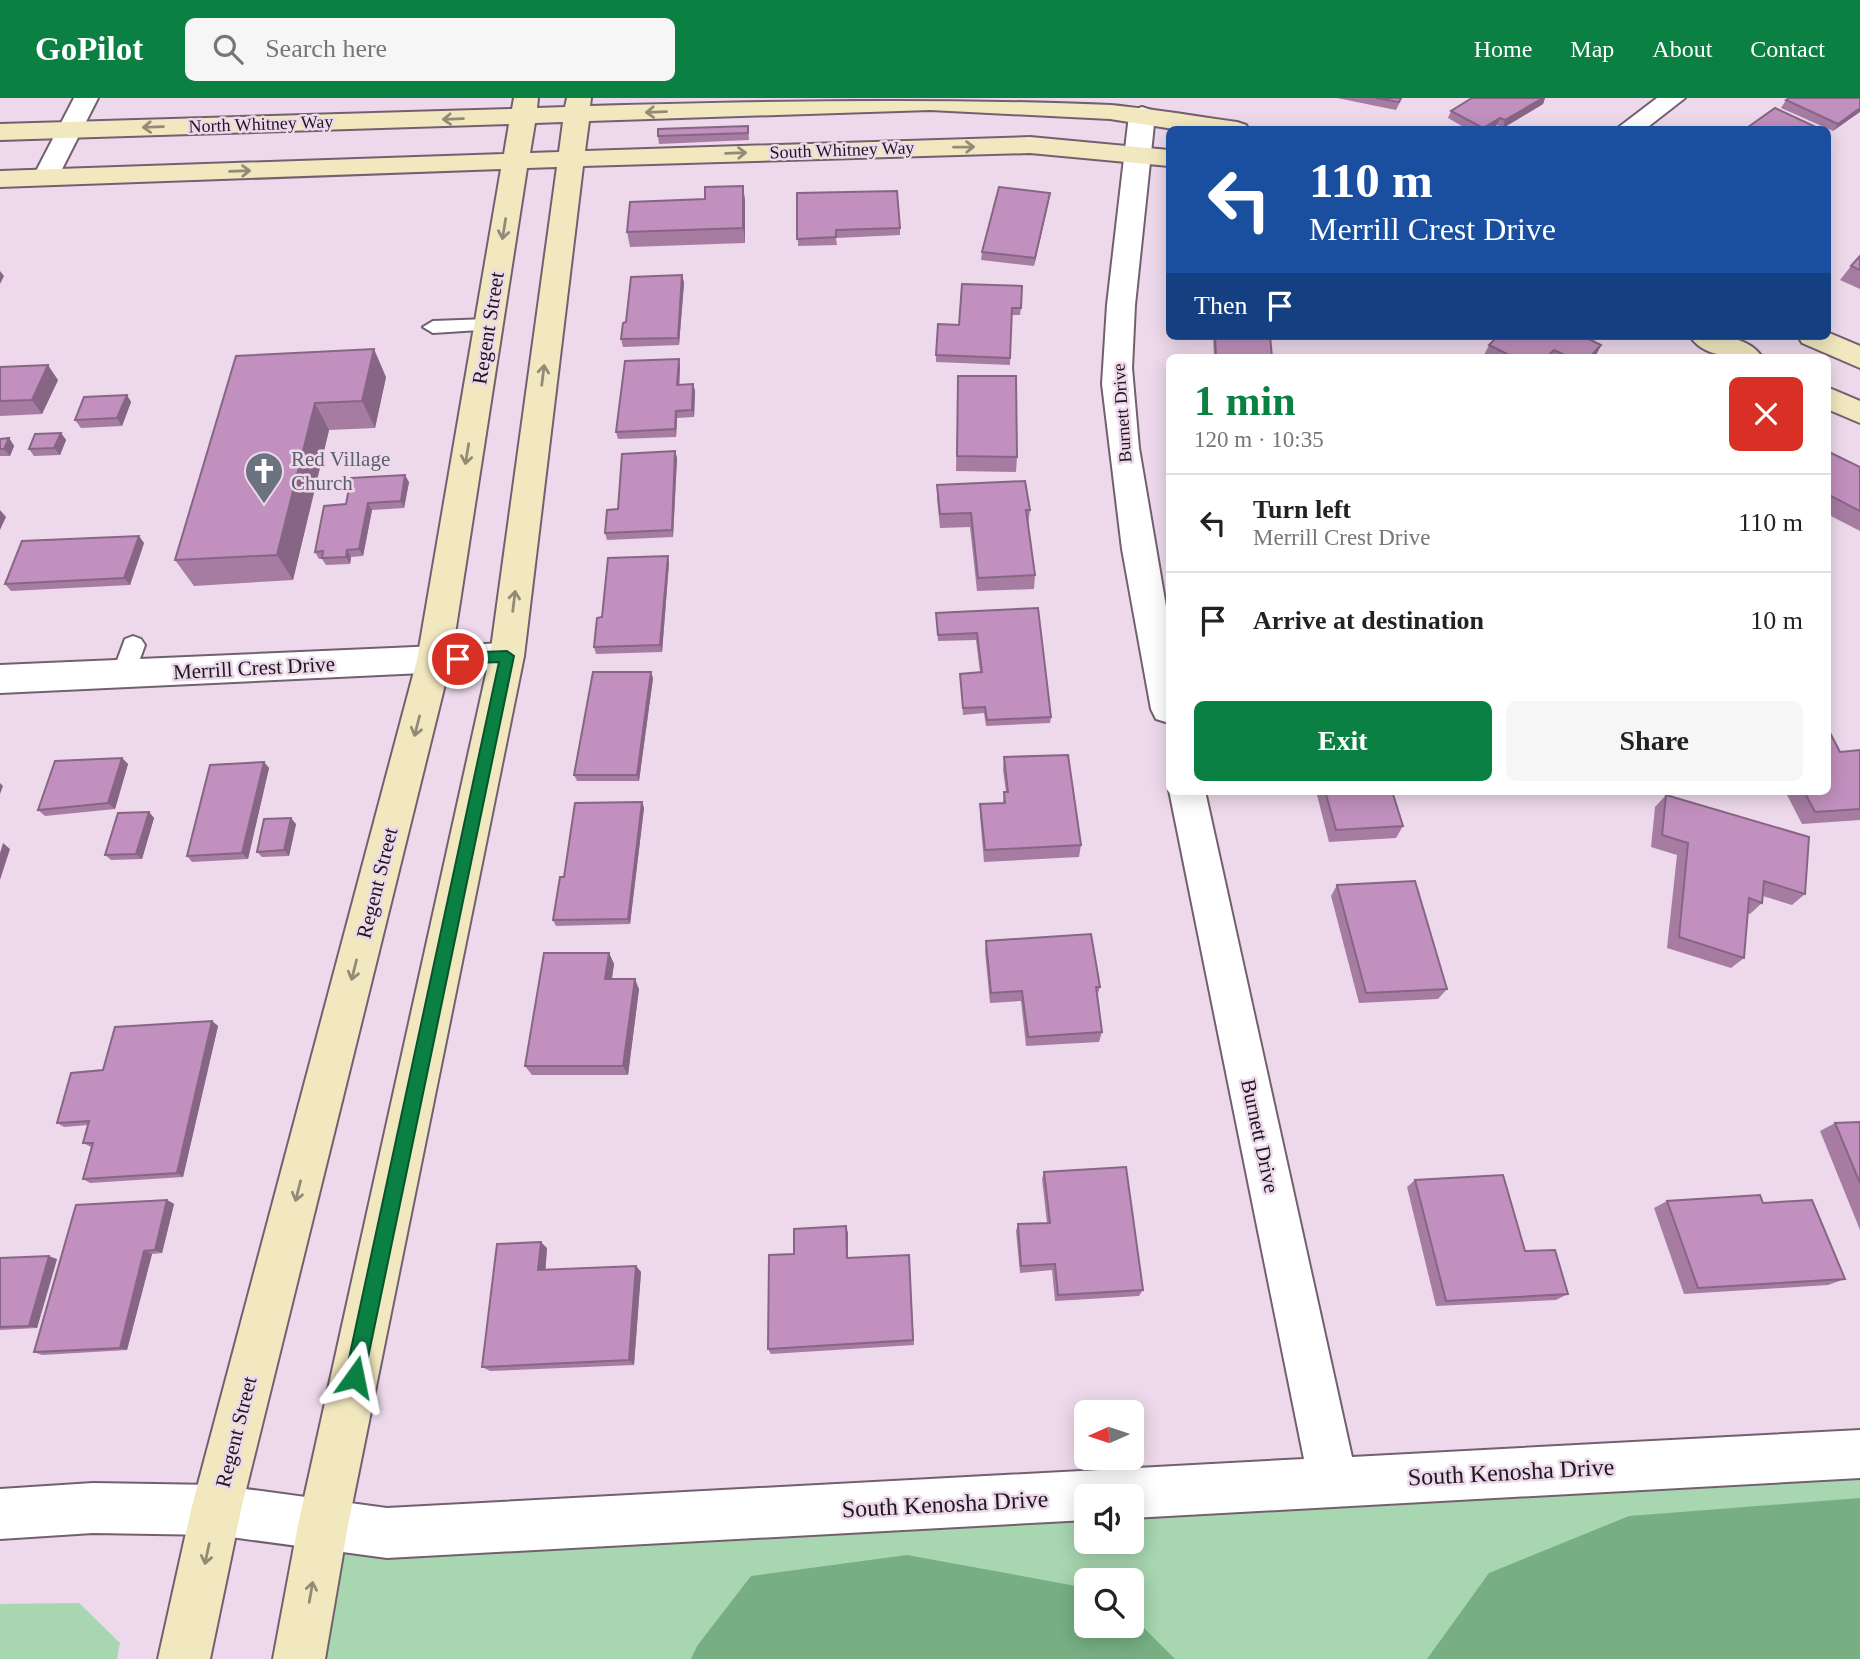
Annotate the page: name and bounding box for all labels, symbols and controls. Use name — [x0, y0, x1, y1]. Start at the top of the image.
search box — [185, 18, 675, 81]
icon: search — [209, 30, 247, 68]
text: GoPilot — [35, 31, 143, 67]
text: Search here — [265, 34, 387, 63]
text: Home — [1474, 36, 1532, 62]
text: Map — [1570, 36, 1614, 62]
text: About — [1652, 36, 1712, 62]
text: Contact — [1750, 36, 1825, 62]
one-way arrow — [645, 105, 668, 118]
street label: North Whitney Way — [188, 111, 334, 137]
one-way arrow — [442, 113, 465, 126]
one-way arrow — [141, 121, 164, 134]
street label: South Whitney Way — [769, 137, 915, 163]
one-way arrow — [952, 140, 975, 153]
one-way arrow — [724, 147, 747, 160]
text: 110 m — [1309, 153, 1433, 208]
icon: left — [1194, 154, 1285, 245]
one-way arrow — [228, 164, 251, 177]
text: Merrill Crest Drive — [1309, 211, 1556, 247]
one-way arrow — [497, 217, 510, 240]
street label: Regent Street — [467, 270, 509, 386]
icon: arrive — [1261, 287, 1299, 325]
text: Then — [1194, 291, 1247, 320]
street label: Burnett Drive — [1109, 363, 1135, 463]
one-way arrow — [536, 365, 549, 387]
button: close — [1729, 377, 1803, 451]
text: 1 min — [1194, 378, 1296, 424]
text: 120 m · 10:35 — [1194, 427, 1324, 452]
one-way arrow — [460, 442, 473, 465]
place label: Red Village Church — [291, 447, 390, 495]
church icon: Red Village Church — [243, 450, 285, 505]
text: Turn left — [1253, 495, 1351, 524]
icon: left — [1194, 504, 1232, 542]
text: 110 m — [1738, 508, 1803, 537]
text: Merrill Crest Drive — [1253, 525, 1431, 550]
one-way arrow — [508, 590, 521, 613]
icon: arrive — [1194, 602, 1232, 640]
text: Arrive at destination — [1253, 606, 1484, 635]
text: 10 m — [1750, 606, 1803, 635]
pin — [428, 629, 488, 689]
icon: arrive — [439, 640, 477, 678]
street label: Merrill Crest Drive — [172, 652, 336, 684]
button: Exit — [1194, 701, 1492, 781]
button: Share — [1506, 701, 1803, 781]
one-way arrow — [410, 714, 423, 737]
street label: Regent Street — [352, 825, 402, 941]
one-way arrow — [347, 958, 360, 981]
street label: Burnett Drive — [1236, 1077, 1284, 1195]
one-way arrow — [291, 1179, 304, 1201]
position arrow — [318, 1340, 392, 1414]
street label: Regent Street — [211, 1374, 261, 1490]
north arrow — [1074, 1400, 1144, 1470]
map controls — [1074, 1400, 1144, 1638]
street label: South Kenosha Drive — [1407, 1454, 1615, 1490]
button: sound — [1074, 1484, 1144, 1554]
street label: South Kenosha Drive — [841, 1486, 1049, 1522]
one-way arrow — [199, 1542, 213, 1565]
button: search — [1074, 1568, 1144, 1638]
one-way arrow — [305, 1581, 318, 1604]

